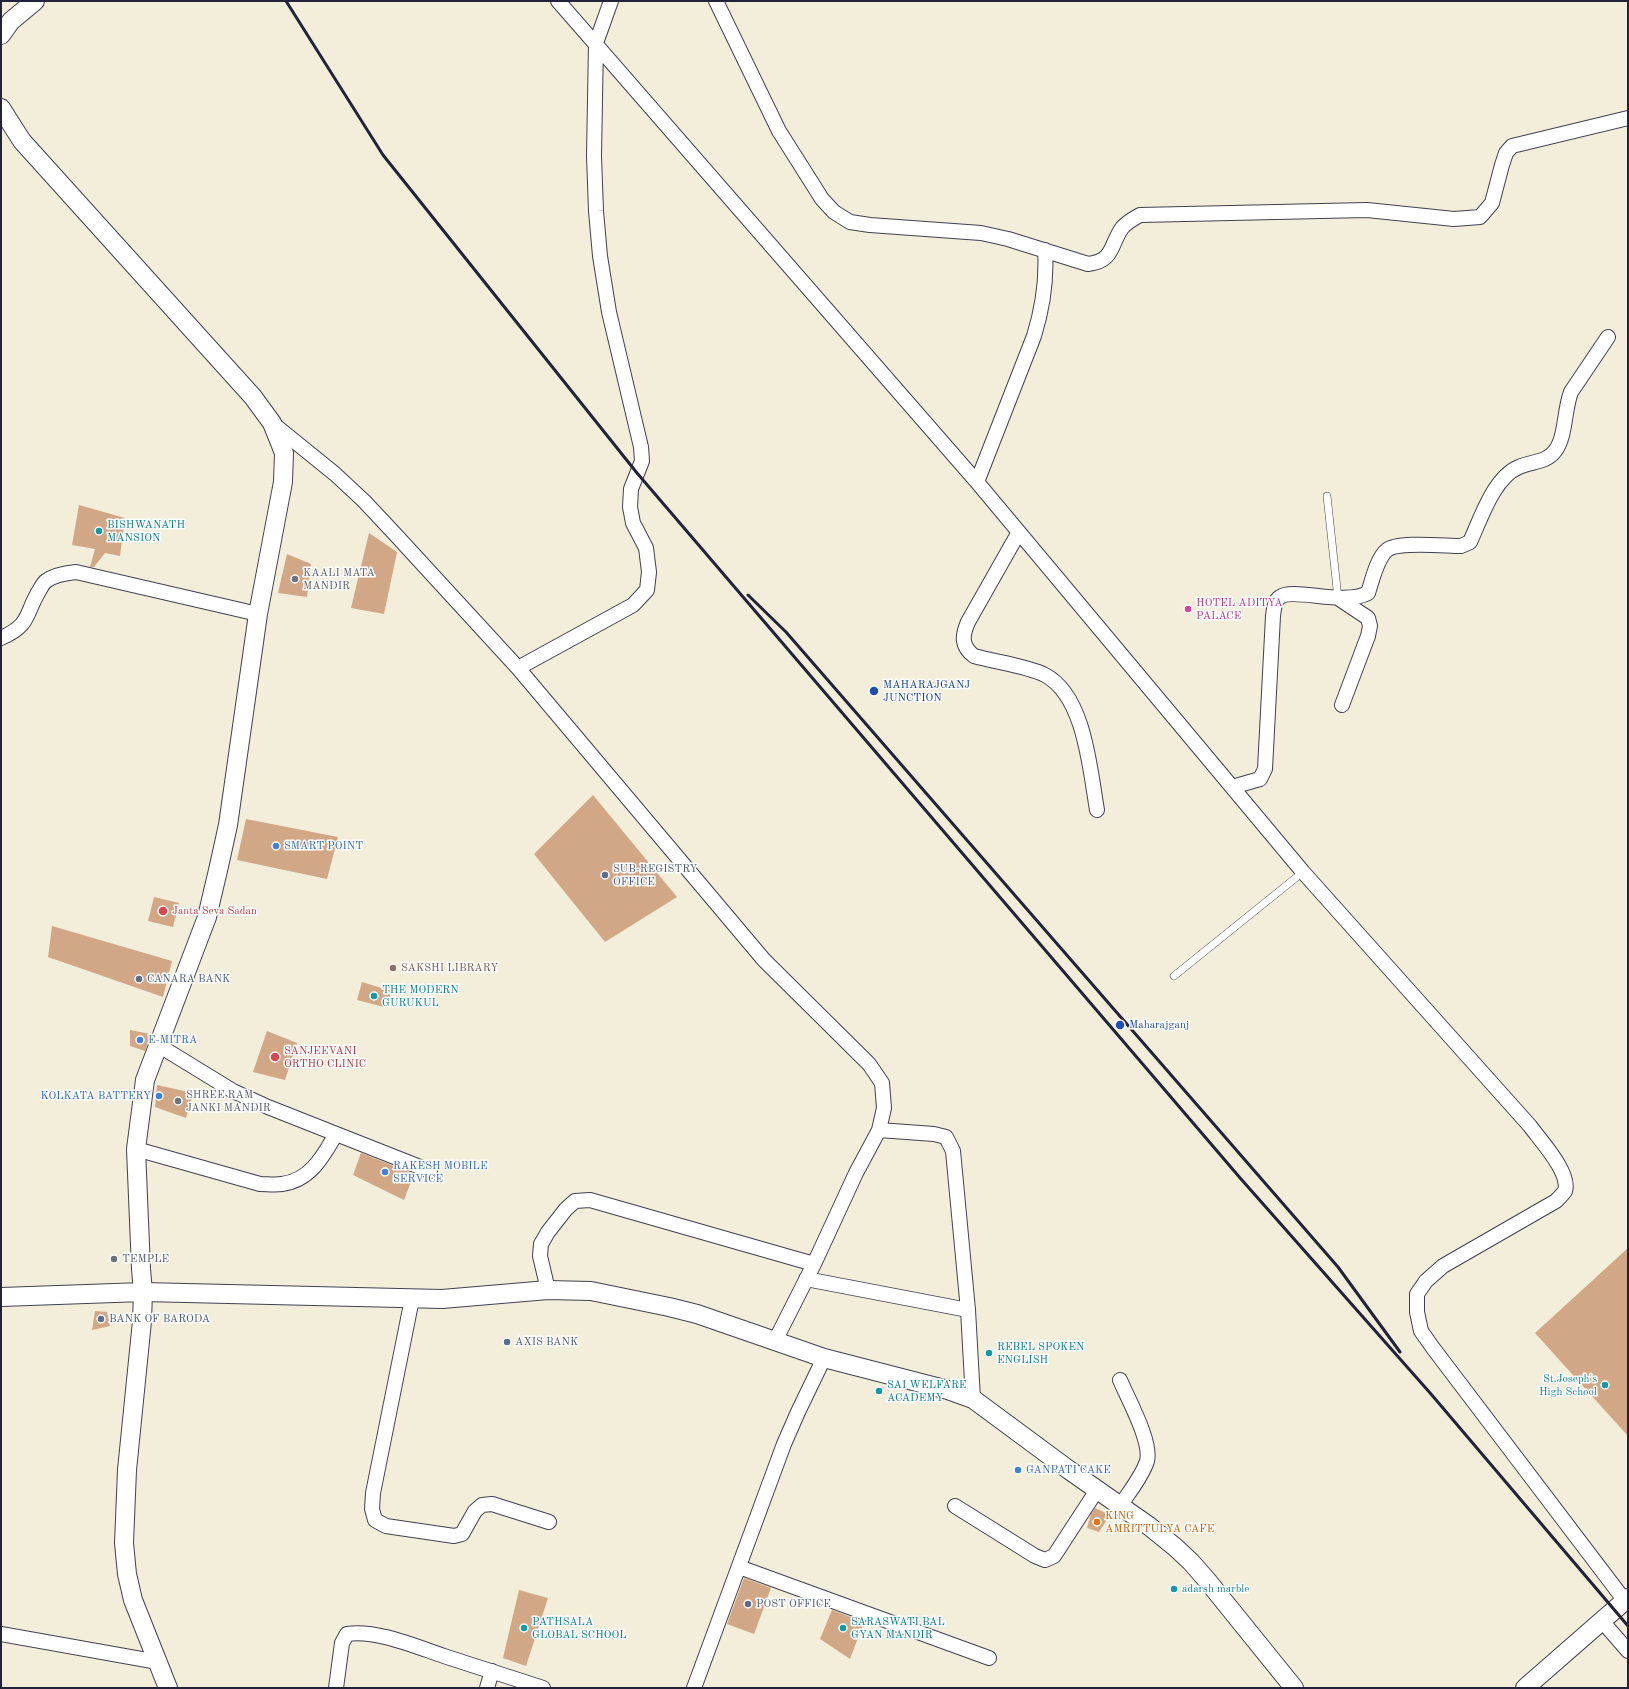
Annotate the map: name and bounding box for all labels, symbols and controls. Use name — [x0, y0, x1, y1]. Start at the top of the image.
place label: BISHWANATH MANSION — [107, 518, 185, 544]
marker: BISHWANATH MANSION — [94, 526, 104, 536]
place label: KAALI MATA MANDIR — [303, 566, 375, 592]
marker: KAALI MATA MANDIR — [290, 574, 300, 584]
place label: HOTEL ADITYA PALACE — [1196, 596, 1283, 622]
marker: HOTEL ADITYA PALACE — [1183, 604, 1193, 614]
place label: MAHARAJGANJ JUNCTION — [883, 678, 970, 704]
marker: MAHARAJGANJ JUNCTION — [868, 685, 880, 697]
place label: SMART POINT — [284, 839, 363, 853]
marker: SMART POINT — [271, 841, 281, 851]
place label: SUB-REGISTRY OFFICE — [613, 862, 698, 888]
marker: SUB-REGISTRY OFFICE — [600, 870, 610, 880]
place label: Janta Seva Sadan — [172, 904, 257, 918]
marker: Janta Seva Sadan — [157, 905, 169, 917]
place label: SAKSHI LIBRARY — [401, 961, 498, 975]
marker: SAKSHI LIBRARY — [388, 963, 398, 973]
place label: CANARA BANK — [147, 972, 230, 986]
marker: CANARA BANK — [134, 974, 144, 984]
place label: THE MODERN GURUKUL — [382, 983, 459, 1009]
marker: THE MODERN GURUKUL — [369, 991, 379, 1001]
place label: Maharajganj — [1129, 1018, 1189, 1032]
marker: Maharajganj — [1114, 1019, 1126, 1031]
place label: E-MITRA — [148, 1033, 197, 1047]
marker: E-MITRA — [135, 1035, 145, 1045]
place label: SANJEEVANI ORTHO CLINIC — [284, 1044, 366, 1070]
marker: SANJEEVANI ORTHO CLINIC — [269, 1051, 281, 1063]
place label: SHREE RAM JANKI MANDIR — [186, 1088, 271, 1114]
place label: KOLKATA BATTERY — [41, 1089, 151, 1103]
marker: KOLKATA BATTERY — [154, 1091, 164, 1101]
marker: SHREE RAM JANKI MANDIR — [173, 1096, 183, 1106]
place label: RAKESH MOBILE SERVICE — [393, 1159, 488, 1185]
marker: RAKESH MOBILE SERVICE — [380, 1167, 390, 1177]
place label: TEMPLE — [122, 1252, 169, 1266]
marker: TEMPLE — [109, 1254, 119, 1264]
place label: BANK OF BARODA — [109, 1312, 210, 1326]
marker: BANK OF BARODA — [96, 1314, 106, 1324]
place label: AXIS BANK — [515, 1335, 578, 1349]
marker: AXIS BANK — [502, 1337, 512, 1347]
place label: REBEL SPOKEN ENGLISH — [997, 1340, 1084, 1366]
marker: REBEL SPOKEN ENGLISH — [984, 1348, 994, 1358]
place label: St.Joseph's High School — [1539, 1372, 1597, 1398]
place label: SAI WELFARE ACADEMY — [887, 1378, 966, 1404]
marker: St.Joseph's High School — [1600, 1380, 1610, 1390]
marker: SAI WELFARE ACADEMY — [874, 1386, 884, 1396]
place label: GANPATI CAKE — [1026, 1463, 1111, 1477]
marker: GANPATI CAKE — [1013, 1465, 1023, 1475]
place label: KING AMRITTULYA CAFE — [1105, 1509, 1214, 1535]
marker: KING AMRITTULYA CAFE — [1092, 1517, 1102, 1527]
place label: adarsh marble — [1182, 1582, 1249, 1596]
marker: adarsh marble — [1169, 1584, 1179, 1594]
place label: POST OFFICE — [756, 1597, 831, 1611]
marker: POST OFFICE — [743, 1599, 753, 1609]
place label: PATHSALA GLOBAL SCHOOL — [532, 1615, 627, 1641]
place label: SARASWATI BAL GYAN MANDIR — [851, 1615, 945, 1641]
marker: PATHSALA GLOBAL SCHOOL — [519, 1623, 529, 1633]
marker: SARASWATI BAL GYAN MANDIR — [838, 1623, 848, 1633]

